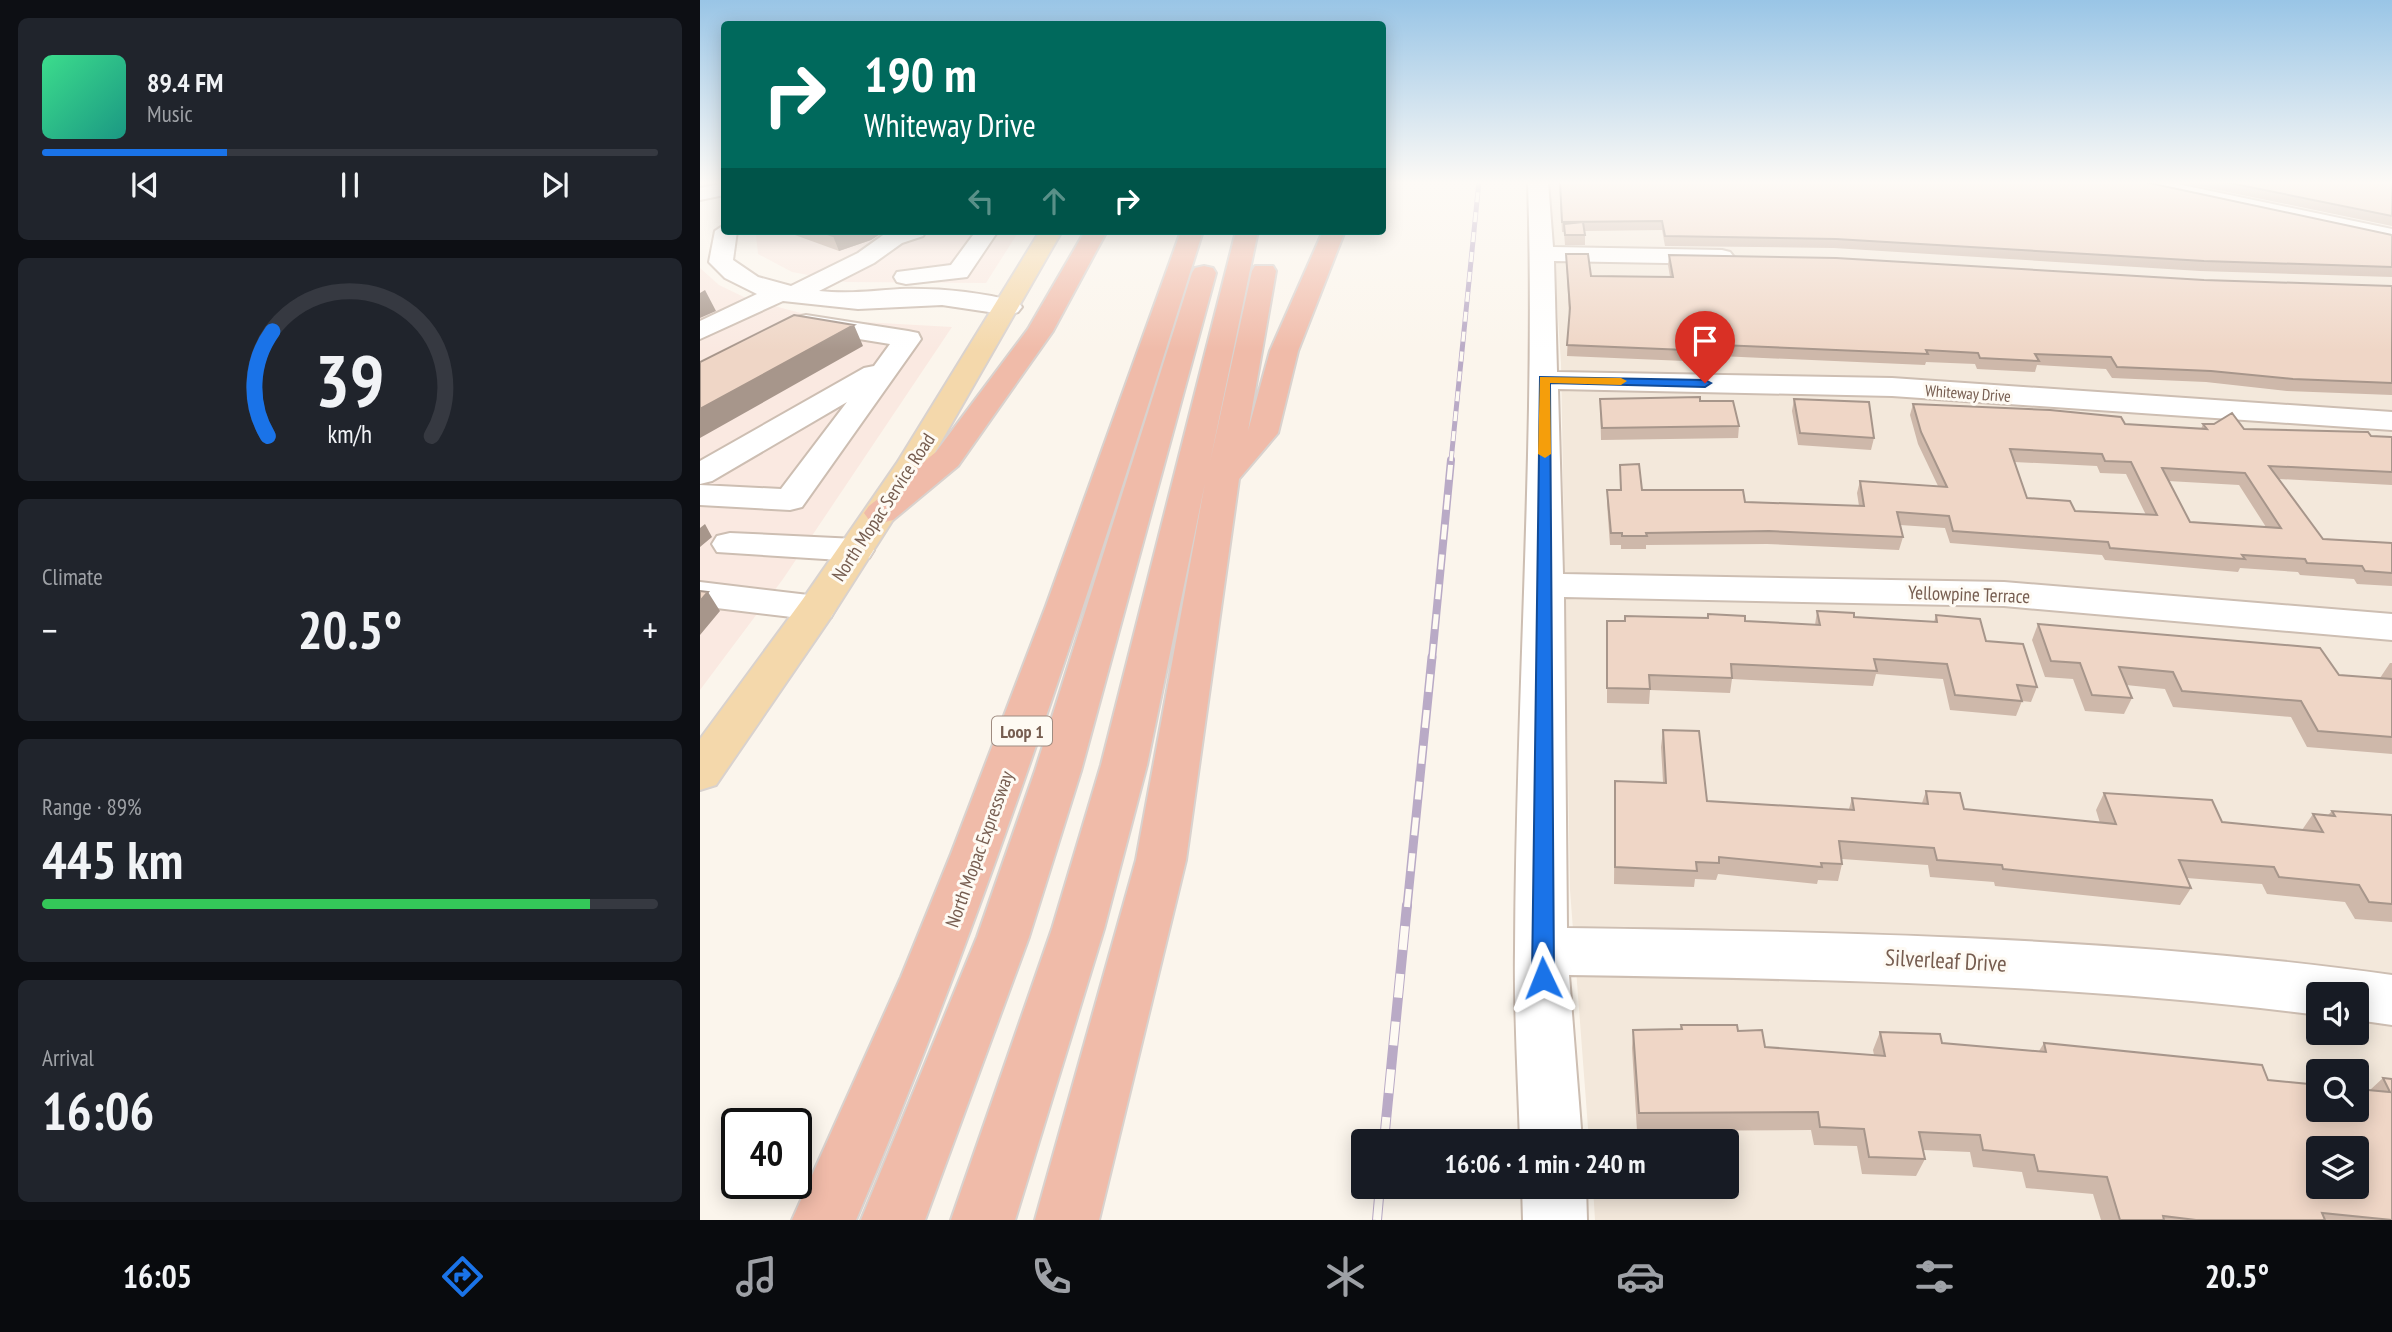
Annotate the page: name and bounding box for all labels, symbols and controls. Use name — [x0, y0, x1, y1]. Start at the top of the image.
text: 190 m — [864, 42, 977, 106]
icon: right — [749, 49, 840, 140]
text: 89.4 FM — [147, 66, 223, 99]
text: Music — [147, 99, 193, 128]
text: Whiteway Drive — [864, 104, 1036, 146]
icon: previous — [126, 166, 164, 204]
icon: pause — [331, 166, 369, 204]
icon: next — [536, 166, 574, 204]
icon: left — [962, 182, 1000, 220]
icon: ahead — [1035, 182, 1073, 220]
icon: right — [1108, 182, 1146, 220]
pin — [1675, 311, 1735, 383]
icon: arrive — [1686, 322, 1724, 360]
text: 39 — [315, 332, 385, 426]
street label: Whiteway Drive — [1924, 380, 2012, 406]
text: km/h — [328, 417, 372, 449]
street label: North Mopac Service Road — [826, 428, 940, 586]
text: Climate — [42, 562, 103, 591]
street label: Yellowpine Terrace — [1908, 580, 2031, 608]
text: 20.5° — [298, 596, 402, 663]
text: − — [42, 605, 58, 654]
text: + — [642, 605, 658, 654]
road number: Loop 1 — [992, 716, 1052, 746]
street label: North Mopac Expressway — [940, 767, 1019, 930]
text: Range · 89% — [42, 792, 142, 821]
text: 445 km — [42, 826, 183, 893]
position arrow — [1506, 941, 1580, 1015]
street label: Silverleaf Drive — [1885, 942, 2007, 978]
map controls — [2306, 982, 2369, 1199]
button: sound — [2306, 982, 2369, 1045]
text: Arrival — [42, 1043, 94, 1072]
button: search — [2306, 1059, 2369, 1122]
text: 16:06 — [42, 1077, 154, 1144]
speed limit sign: 40 — [721, 1108, 812, 1199]
button: layers — [2306, 1136, 2369, 1199]
text: 16:06 · 1 min · 240 m — [1445, 1147, 1645, 1180]
icon: directions — [438, 1252, 487, 1301]
icon: music — [732, 1252, 781, 1301]
icon: phone — [1027, 1252, 1076, 1301]
icon: climate — [1321, 1252, 1370, 1301]
icon: car — [1616, 1252, 1665, 1301]
icon: filters — [1910, 1252, 1959, 1301]
text: 16:05 — [123, 1255, 192, 1297]
text: 20.5° — [2205, 1255, 2269, 1297]

